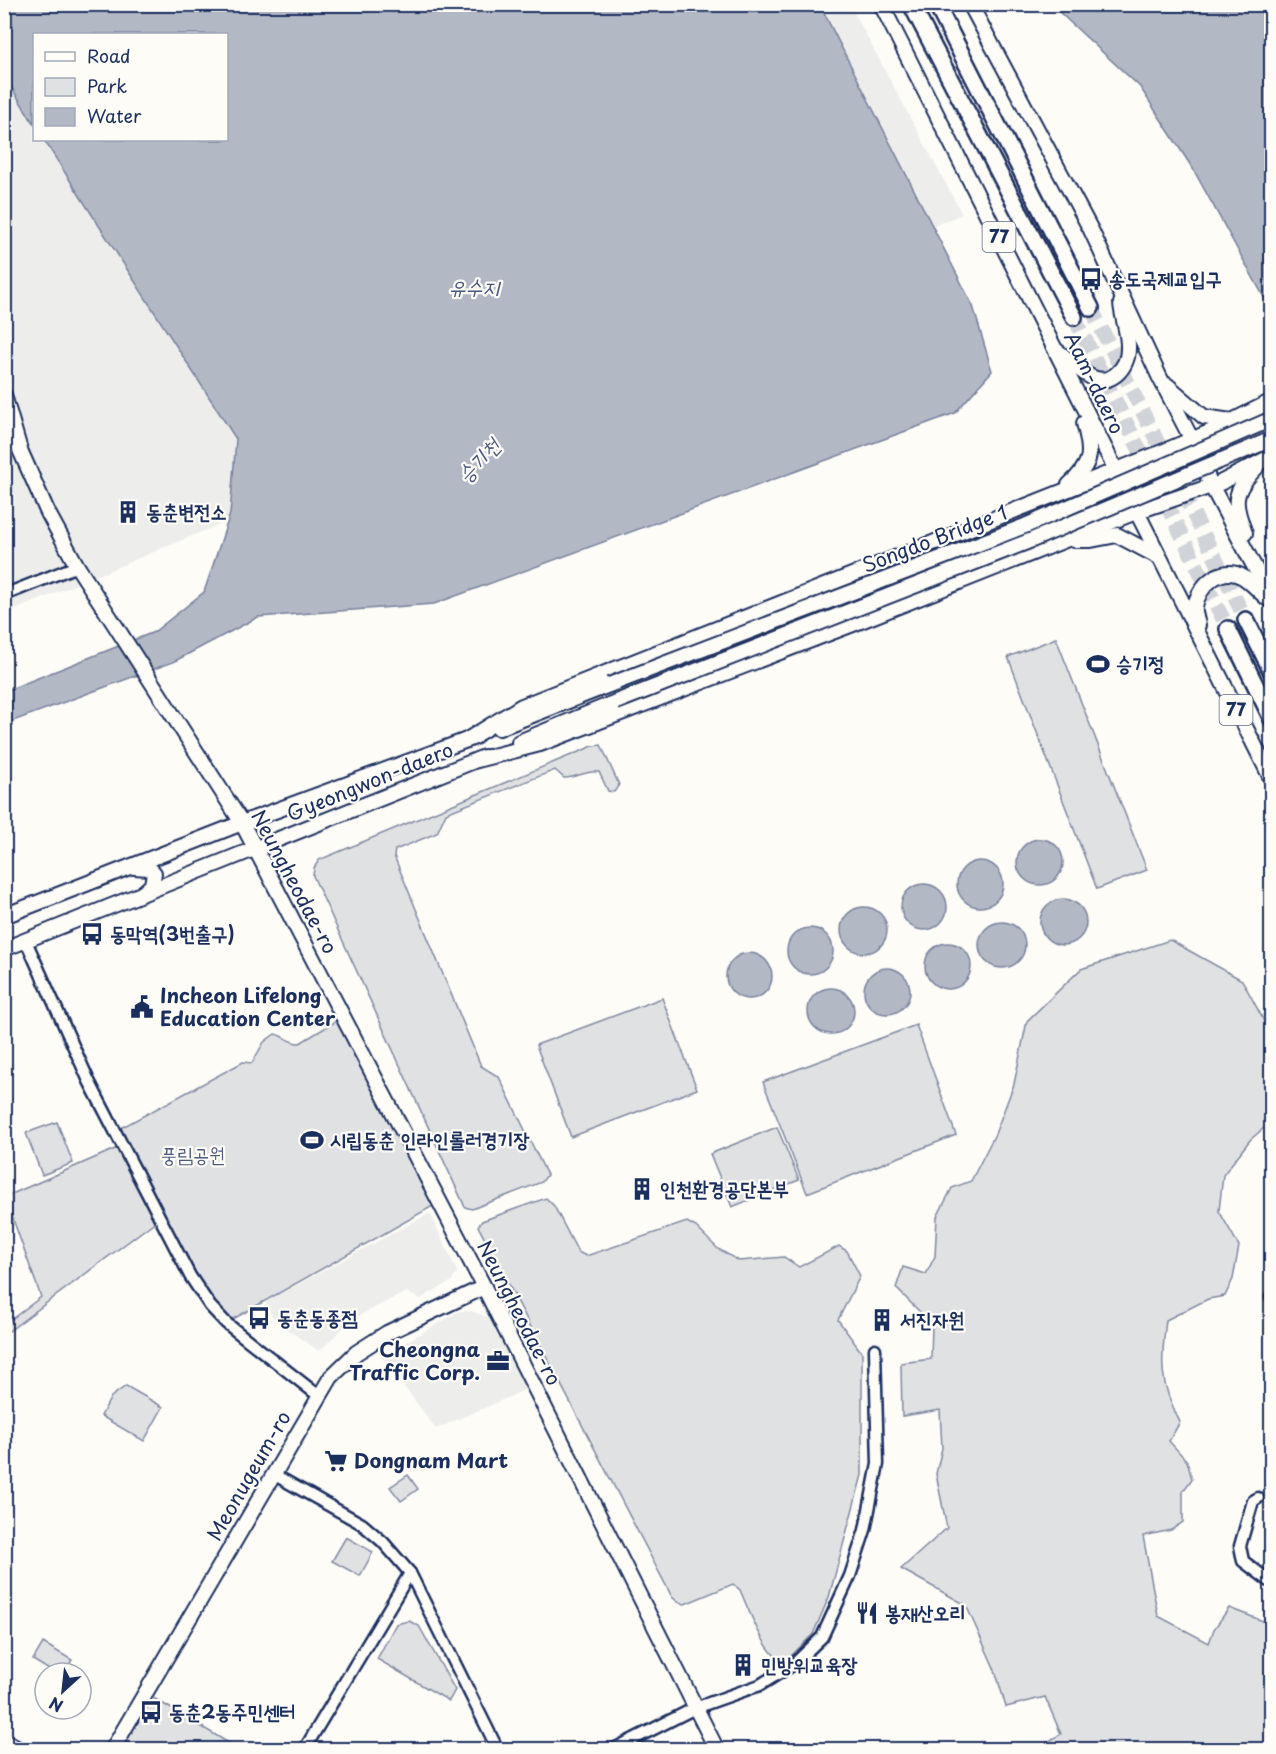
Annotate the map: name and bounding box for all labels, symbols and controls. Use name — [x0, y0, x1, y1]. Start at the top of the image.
legend — [33, 33, 228, 141]
text: Road — [87, 42, 131, 69]
text: Park — [87, 72, 127, 99]
text: Water — [87, 102, 142, 129]
road number: 77 — [982, 222, 1016, 252]
place label: 송도국제교입구 — [1109, 263, 1222, 293]
bus stop icon: 송도국제교입구 — [1078, 266, 1104, 292]
water label: 유수지 — [449, 270, 501, 302]
street label: Aam-daero — [1057, 326, 1133, 439]
water label: 승기천 — [449, 429, 508, 489]
place label: 동춘변전소 — [146, 496, 226, 526]
street label: Songdo Bridge 1 — [858, 497, 1012, 580]
building icon: 동춘변전소 — [115, 499, 141, 525]
place label: 승기정 — [1116, 648, 1164, 678]
sports icon: 승기정 — [1085, 651, 1111, 677]
road number: 77 — [1220, 695, 1252, 725]
street label: Gyeongwon-daero — [282, 734, 457, 828]
street label: Neungheodae-ro — [244, 804, 346, 959]
place label: 동막역(3번출구) — [110, 918, 235, 948]
bus stop icon: 동막역(3번출구) — [79, 921, 105, 947]
place label: Incheon Lifelong Education Center — [160, 980, 336, 1033]
public building icon: Incheon Lifelong Education Center — [129, 994, 155, 1020]
place label: 시립동춘 인라인롤러경기장 — [330, 1124, 530, 1154]
sports icon: 시립동춘 인라인롤러경기장 — [299, 1127, 325, 1153]
park label: 풍림공원 — [161, 1139, 225, 1169]
place label: 인천환경공단본부 — [660, 1173, 789, 1203]
building icon: 인천환경공단본부 — [629, 1176, 655, 1202]
street label: Neungheodae-ro — [470, 1235, 569, 1390]
place label: 동춘동종점 — [277, 1302, 357, 1332]
place label: 서진자원 — [900, 1304, 964, 1334]
bus stop icon: 동춘동종점 — [246, 1305, 272, 1331]
building icon: 서진자원 — [869, 1307, 895, 1333]
place label: Cheongna Traffic Corp. — [349, 1334, 480, 1387]
office icon: Cheongna Traffic Corp. — [485, 1348, 511, 1374]
street label: Meonugeum-ro — [199, 1405, 298, 1546]
place label: Dongnam Mart — [354, 1445, 508, 1475]
supermarket icon: Dongnam Mart — [323, 1448, 349, 1474]
place label: 봉재산오리 — [885, 1597, 965, 1627]
restaurant icon: 봉재산오리 — [854, 1600, 880, 1626]
place label: 민방위교육장 — [761, 1649, 858, 1679]
building icon: 민방위교육장 — [730, 1652, 756, 1678]
north arrow — [33, 1661, 93, 1721]
text: N — [45, 1692, 67, 1719]
place label: 동춘2동주민센터 — [169, 1696, 296, 1726]
bus stop icon: 동춘2동주민센터 — [138, 1699, 164, 1725]

